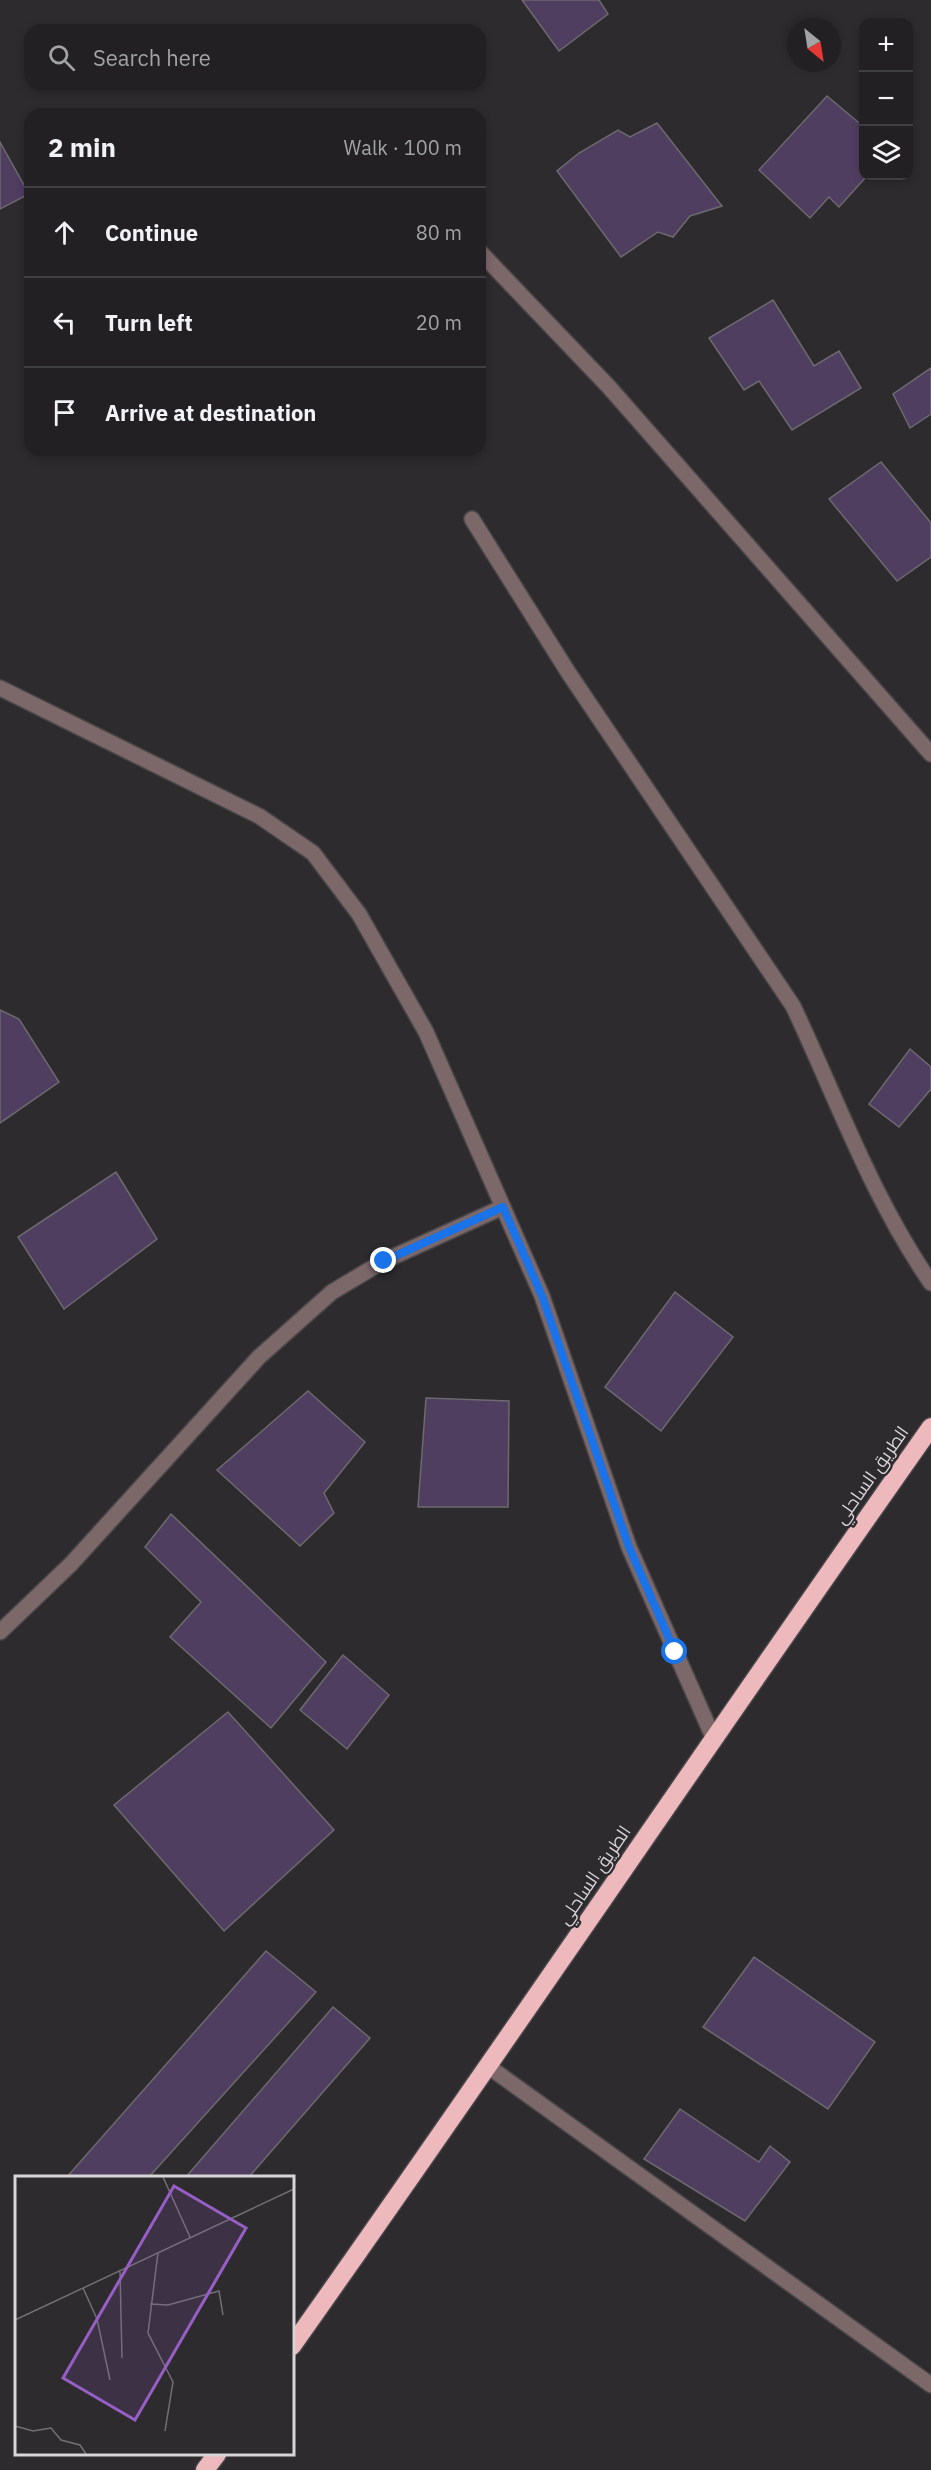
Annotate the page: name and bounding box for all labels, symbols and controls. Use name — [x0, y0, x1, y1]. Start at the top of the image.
north arrow — [787, 18, 841, 72]
map controls — [859, 18, 913, 180]
button: + — [859, 18, 913, 72]
search box — [24, 24, 486, 90]
icon: search — [45, 41, 78, 74]
text: Search here — [93, 43, 211, 72]
button: − — [859, 72, 913, 126]
button: layers — [859, 126, 913, 180]
text: 2 min — [48, 130, 116, 164]
text: Walk · 100 m — [344, 134, 462, 161]
icon: ahead — [48, 216, 81, 249]
text: Continue — [105, 218, 198, 247]
text: 80 m — [416, 219, 462, 246]
icon: left — [48, 306, 81, 339]
text: Turn left — [105, 308, 193, 337]
text: 20 m — [416, 309, 462, 336]
icon: arrive — [48, 396, 81, 429]
text: Arrive at destination — [105, 398, 316, 427]
route end — [370, 1247, 396, 1273]
street label: الطريق الساحلي — [829, 1421, 916, 1530]
route start — [661, 1638, 687, 1664]
street label: الطريق الساحلي — [552, 1821, 638, 1931]
inset map — [15, 2176, 294, 2455]

